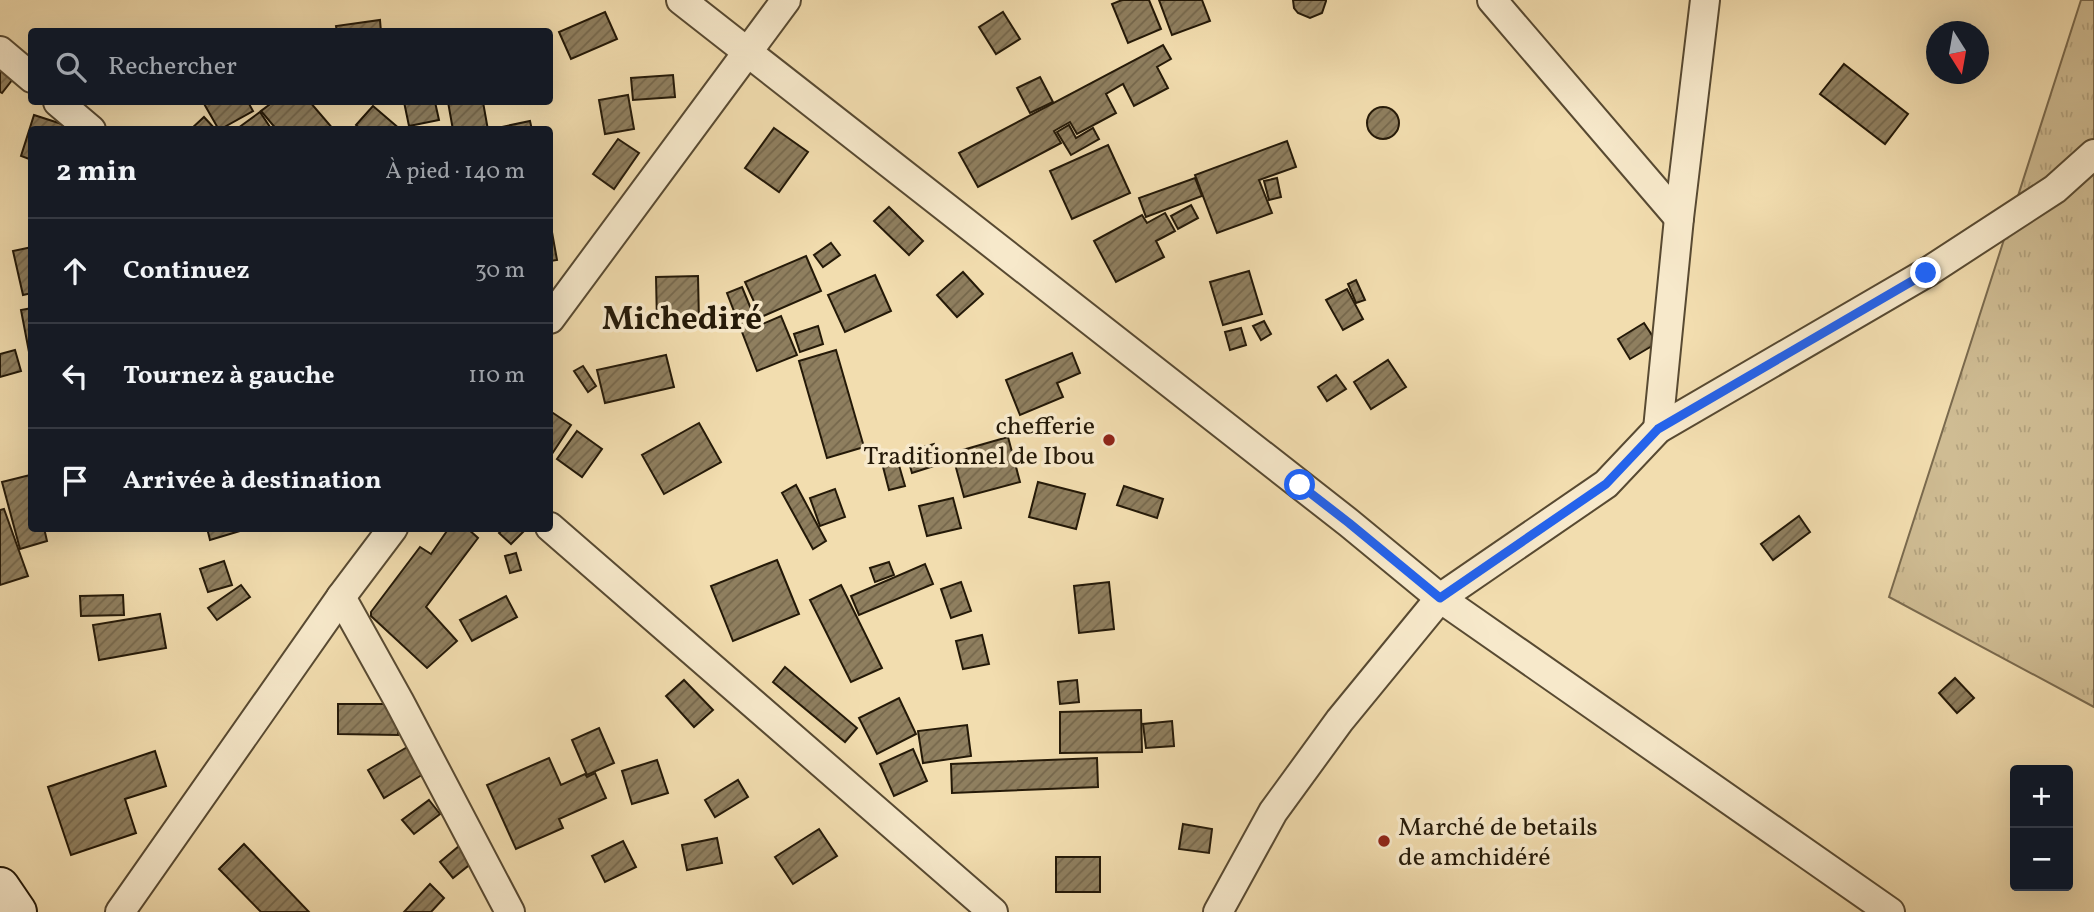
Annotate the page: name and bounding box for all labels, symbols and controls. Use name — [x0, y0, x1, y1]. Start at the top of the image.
north arrow — [1926, 21, 1989, 84]
search box — [28, 28, 553, 105]
icon: search — [52, 48, 90, 86]
text: Rechercher — [108, 49, 237, 85]
text: 2 min — [56, 151, 137, 193]
text: À pied · 140 m — [386, 156, 525, 188]
icon: ahead — [56, 252, 94, 290]
text: Continuez — [123, 253, 249, 289]
text: 30 m — [475, 255, 525, 287]
route end — [1910, 257, 1941, 288]
district label: Michediré — [602, 298, 762, 344]
icon: left — [56, 357, 94, 395]
text: Tournez à gauche — [123, 358, 335, 394]
text: 110 m — [468, 360, 525, 392]
place label: chefferie Traditionnel de Ibou — [863, 409, 1095, 475]
marker: chefferie Traditionnel de Ibou — [1101, 432, 1117, 448]
icon: arrive — [56, 462, 94, 500]
text: Arrivée à destination — [123, 463, 382, 499]
route start — [1284, 469, 1315, 500]
map controls — [2010, 765, 2073, 891]
button: + — [2010, 765, 2073, 828]
place label: Marché de betails de amchidéré — [1398, 810, 1598, 876]
button: − — [2010, 828, 2073, 891]
marker: Marché de betails de amchidéré — [1376, 833, 1392, 849]

